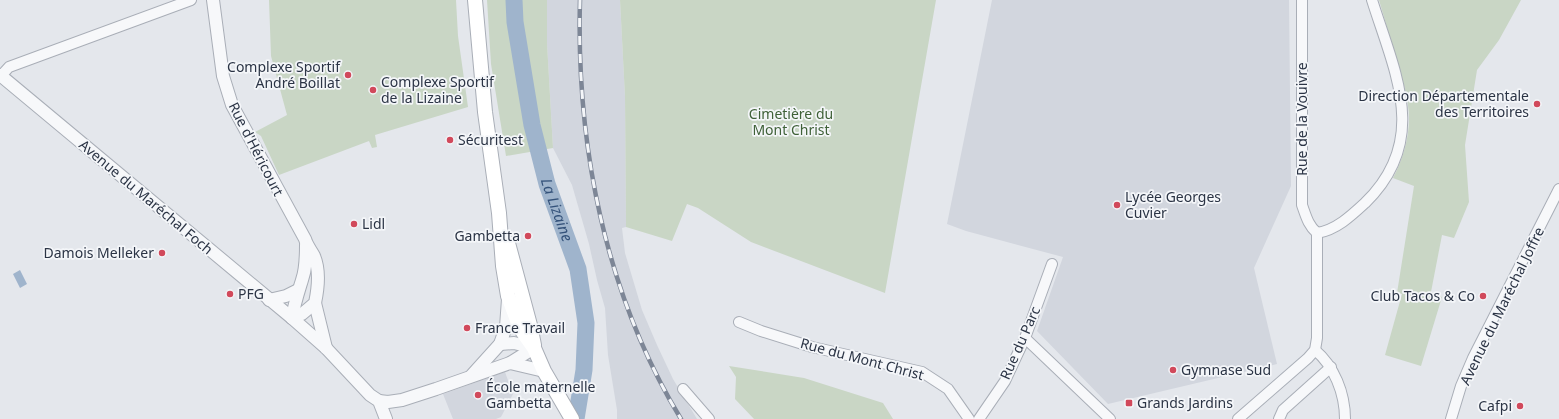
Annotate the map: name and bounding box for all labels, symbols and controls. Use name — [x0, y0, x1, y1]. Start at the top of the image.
place label: Complexe Sportif André Boillat — [227, 57, 341, 92]
street label: Rue de la Vouivre — [1292, 62, 1311, 176]
marker: Complexe Sportif André Boillat — [343, 70, 353, 80]
place label: Complexe Sportif de la Lizaine — [381, 72, 495, 107]
marker: Complexe Sportif de la Lizaine — [368, 85, 378, 95]
place label: Direction Départementale des Territoires — [1358, 86, 1529, 121]
street label: Rue d'Héricourt — [225, 99, 288, 199]
marker: Direction Départementale des Territoires — [1532, 99, 1542, 109]
park label: Cimetière du Mont Christ — [749, 104, 833, 139]
place label: Sécuritest — [458, 130, 523, 149]
street label: Avenue du Maréchal Foch — [75, 135, 217, 258]
marker: Sécuritest — [445, 135, 455, 145]
water label: La Lizaine — [537, 176, 578, 245]
place label: Lycée Georges Cuvier — [1125, 187, 1221, 222]
marker: Lycée Georges Cuvier — [1112, 200, 1122, 210]
place label: Lidl — [362, 214, 385, 233]
marker: Lidl — [349, 219, 359, 229]
street label: Avenue du Maréchal Joffre — [1455, 224, 1548, 388]
place label: Gambetta — [454, 226, 520, 245]
marker: Gambetta — [523, 231, 533, 241]
place label: Damois Melleker — [44, 243, 154, 262]
marker: Damois Melleker — [157, 248, 167, 258]
place label: PFG — [238, 284, 264, 303]
place label: Club Tacos & Co — [1370, 286, 1475, 305]
marker: PFG — [225, 289, 235, 299]
marker: Club Tacos & Co — [1478, 291, 1488, 301]
street label: Rue du Parc — [995, 303, 1044, 382]
place label: France Travail — [475, 318, 565, 337]
marker: France Travail — [462, 323, 472, 333]
street label: Rue du Mont Christ — [798, 333, 926, 384]
place label: Gymnase Sud — [1181, 360, 1271, 379]
marker: Gymnase Sud — [1168, 365, 1178, 375]
place label: École maternelle Gambetta — [486, 377, 596, 412]
marker: École maternelle Gambetta — [473, 390, 483, 400]
place label: Grands Jardins — [1137, 393, 1233, 412]
place label: Cafpi — [1478, 396, 1512, 415]
marker: Grands Jardins — [1124, 398, 1134, 408]
marker: Cafpi — [1515, 401, 1525, 411]

